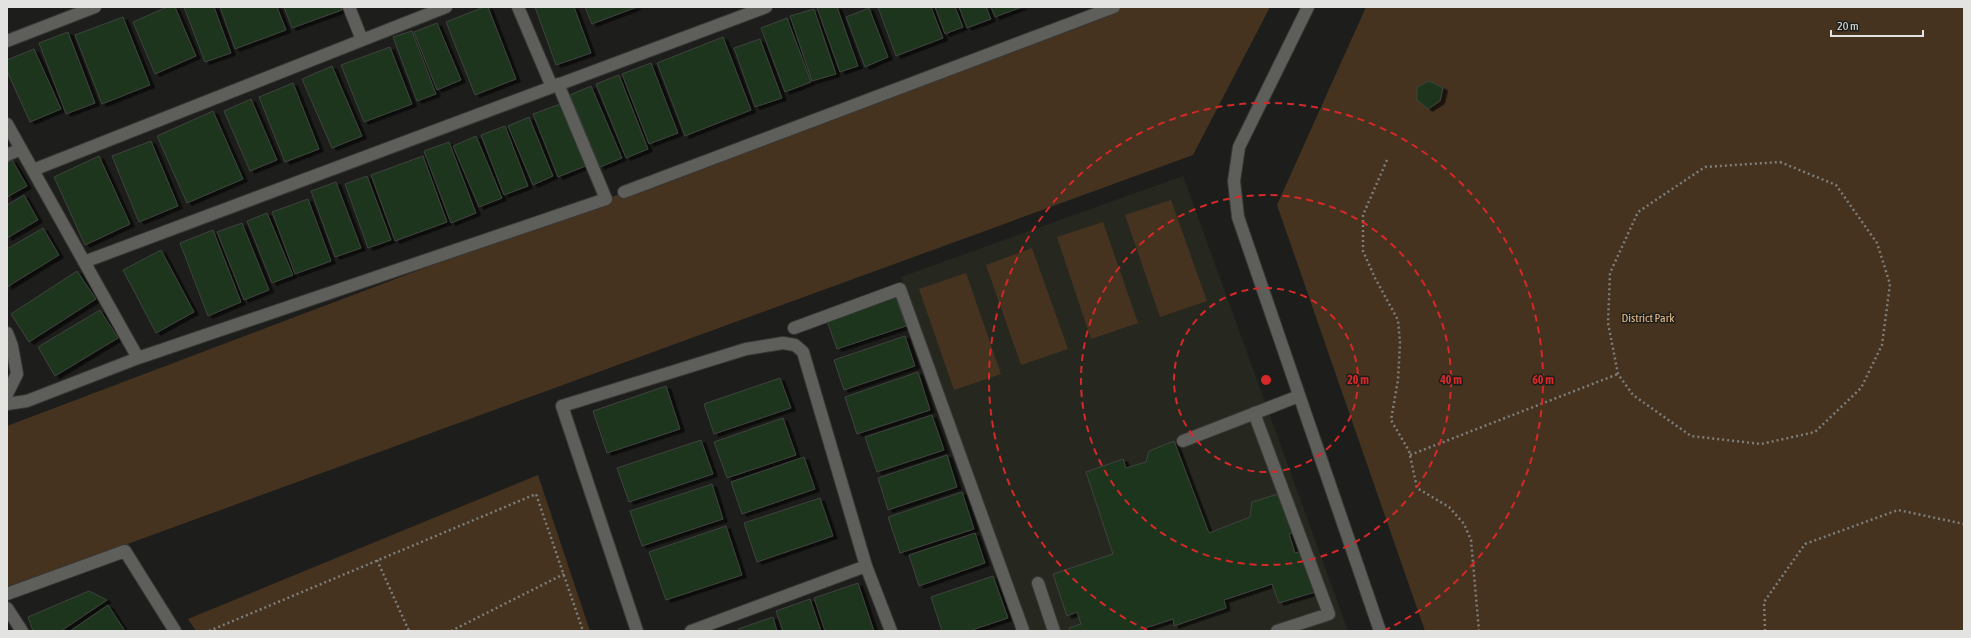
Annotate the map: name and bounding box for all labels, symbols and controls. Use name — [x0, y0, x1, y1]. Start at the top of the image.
scale bar — [1831, 12, 1923, 38]
text: 20 m — [1837, 19, 1859, 33]
park label: District Park — [1621, 311, 1675, 325]
centre of rings — [1259, 373, 1273, 387]
text: 20 m — [1347, 373, 1369, 387]
text: 40 m — [1439, 373, 1462, 387]
text: 60 m — [1532, 373, 1554, 387]

